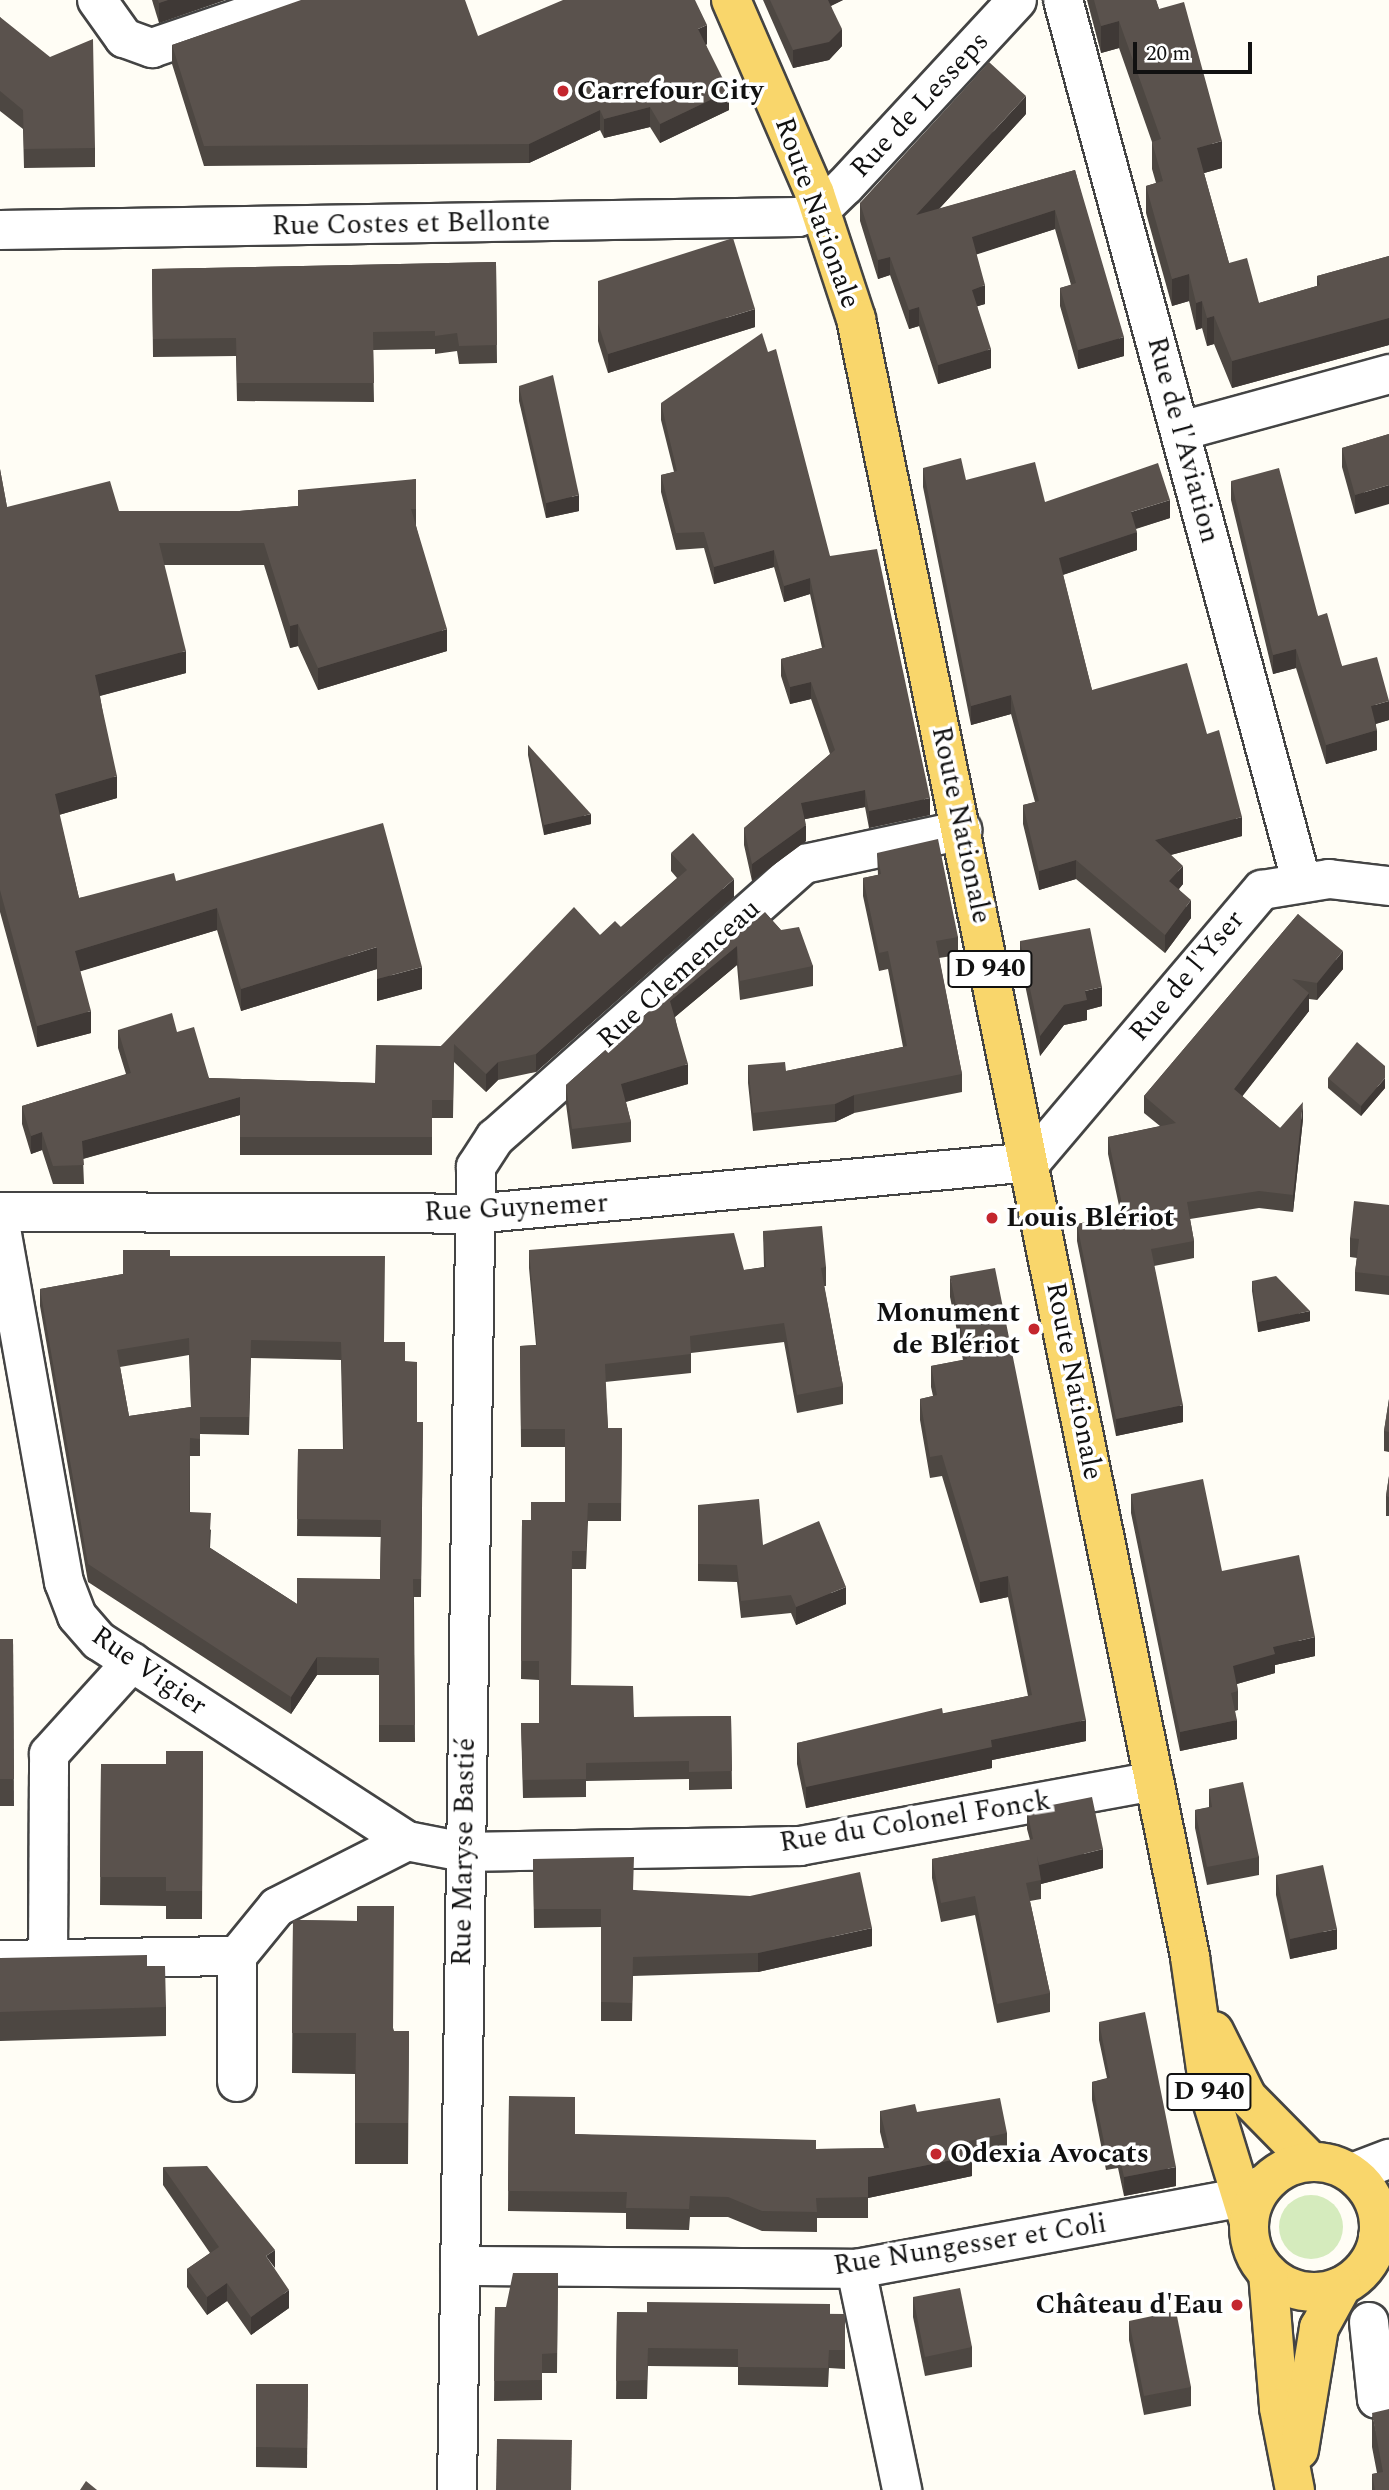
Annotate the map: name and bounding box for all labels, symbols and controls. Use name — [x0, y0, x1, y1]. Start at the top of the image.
street label: Rue de Lesseps — [844, 25, 996, 185]
scale bar — [1137, 28, 1256, 72]
text: 20 m — [1146, 38, 1190, 70]
place label: Carrefour City — [577, 74, 763, 108]
marker: Carrefour City — [555, 83, 571, 99]
street label: Route Nationale — [767, 113, 867, 313]
street label: Rue Costes et Bellonte — [271, 205, 551, 243]
street label: Rue de l'Aviation — [1139, 333, 1227, 547]
street label: Route Nationale — [924, 723, 998, 927]
street label: Rue Clemenceau — [591, 892, 767, 1056]
street label: Rue de l'Yser — [1122, 903, 1252, 1049]
road number: D 940 — [946, 946, 1034, 992]
street label: Rue Guynemer — [423, 1186, 609, 1230]
place label: Louis Blériot — [1006, 1201, 1175, 1235]
marker: Louis Blériot — [984, 1210, 1000, 1226]
street label: Route Nationale — [1038, 1279, 1110, 1483]
place label: Monument de Blériot — [876, 1296, 1020, 1362]
marker: Monument de Blériot — [1026, 1321, 1042, 1337]
street label: Rue Vigier — [85, 1619, 213, 1723]
street label: Rue Maryse Bastié — [445, 1737, 483, 1967]
street label: Rue du Colonel Fonck — [777, 1784, 1053, 1860]
road number: D 940 — [1165, 2070, 1253, 2114]
place label: Odexia Avocats — [950, 2137, 1149, 2171]
marker: Odexia Avocats — [928, 2146, 944, 2162]
street label: Rue Nungesser et Coli — [831, 2207, 1109, 2283]
place label: Château d'Eau — [1036, 2288, 1223, 2322]
marker: Château d'Eau — [1229, 2297, 1245, 2313]

